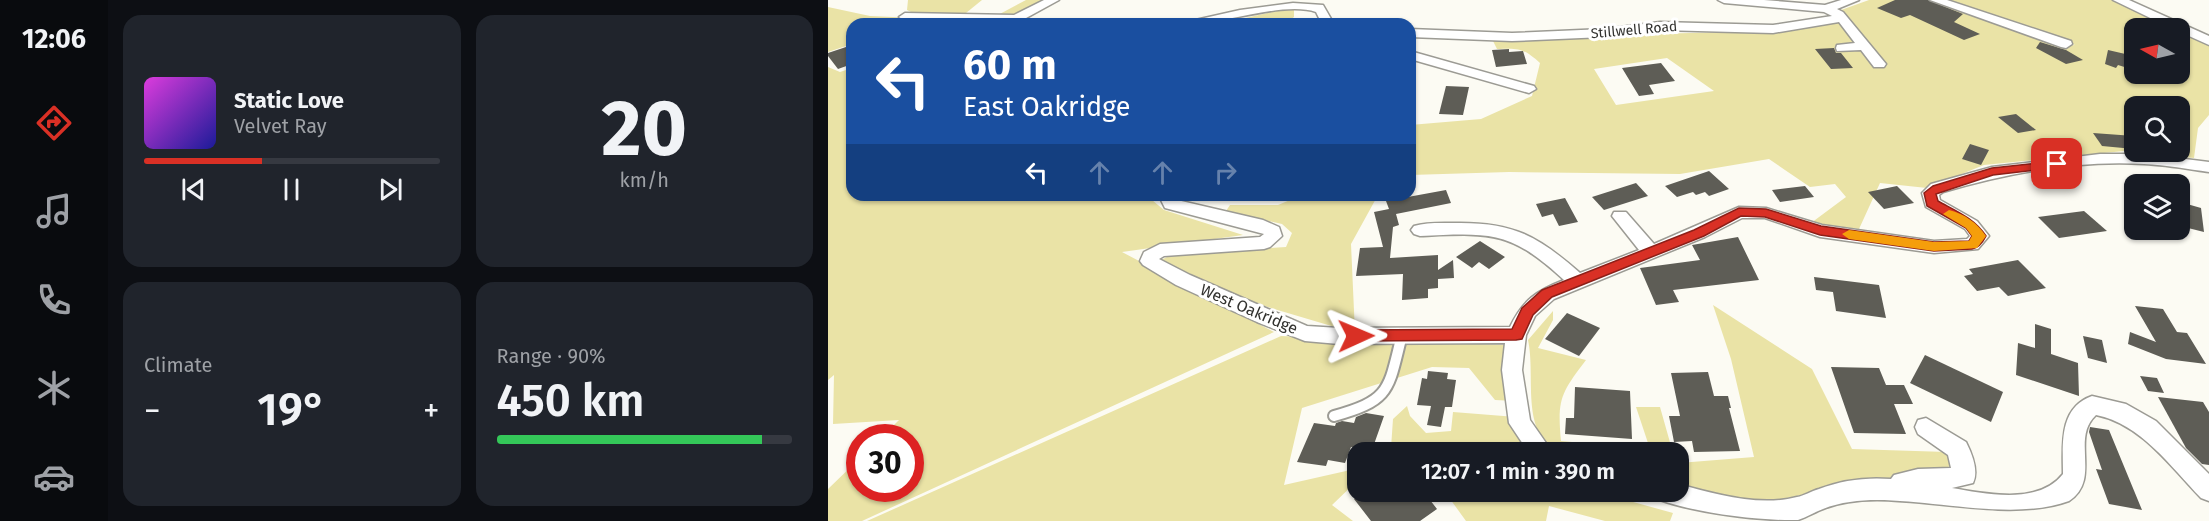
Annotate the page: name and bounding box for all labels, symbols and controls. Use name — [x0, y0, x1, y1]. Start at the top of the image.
street label: Stillwell Road — [1590, 18, 1678, 42]
north arrow — [2124, 18, 2190, 84]
map controls — [2124, 18, 2190, 240]
text: 12:06 — [22, 23, 86, 55]
text: 60 m — [963, 40, 1057, 90]
icon: left — [864, 42, 942, 120]
text: 20 — [601, 82, 687, 176]
text: Static Love — [234, 87, 344, 114]
text: East Oakridge — [963, 91, 1130, 123]
button: search — [2124, 96, 2190, 162]
icon: directions — [33, 102, 75, 144]
text: Velvet Ray — [234, 114, 327, 138]
pin — [2031, 138, 2082, 189]
icon: arrive — [2040, 147, 2073, 180]
icon: left — [1020, 156, 1053, 189]
icon: ahead — [1083, 156, 1116, 189]
icon: ahead — [1146, 156, 1179, 189]
icon: right — [1209, 156, 1242, 189]
text: km/h — [620, 168, 669, 192]
icon: previous — [177, 173, 210, 206]
icon: pause — [275, 173, 308, 206]
icon: next — [374, 173, 407, 206]
button: layers — [2124, 174, 2190, 240]
icon: music — [33, 190, 75, 232]
icon: phone — [33, 279, 75, 321]
street label: West Oakridge — [1197, 280, 1301, 338]
position arrow — [1324, 304, 1388, 368]
text: Range · 90% — [497, 344, 606, 368]
text: Climate — [144, 353, 212, 377]
icon: climate — [33, 367, 75, 409]
text: 450 km — [497, 374, 644, 428]
text: 19° — [257, 383, 326, 437]
text: − — [144, 391, 161, 431]
text: + — [423, 391, 440, 431]
speed limit sign: 30 — [846, 424, 924, 502]
icon: car — [33, 456, 75, 498]
text: 12:07 · 1 min · 390 m — [1421, 458, 1615, 485]

